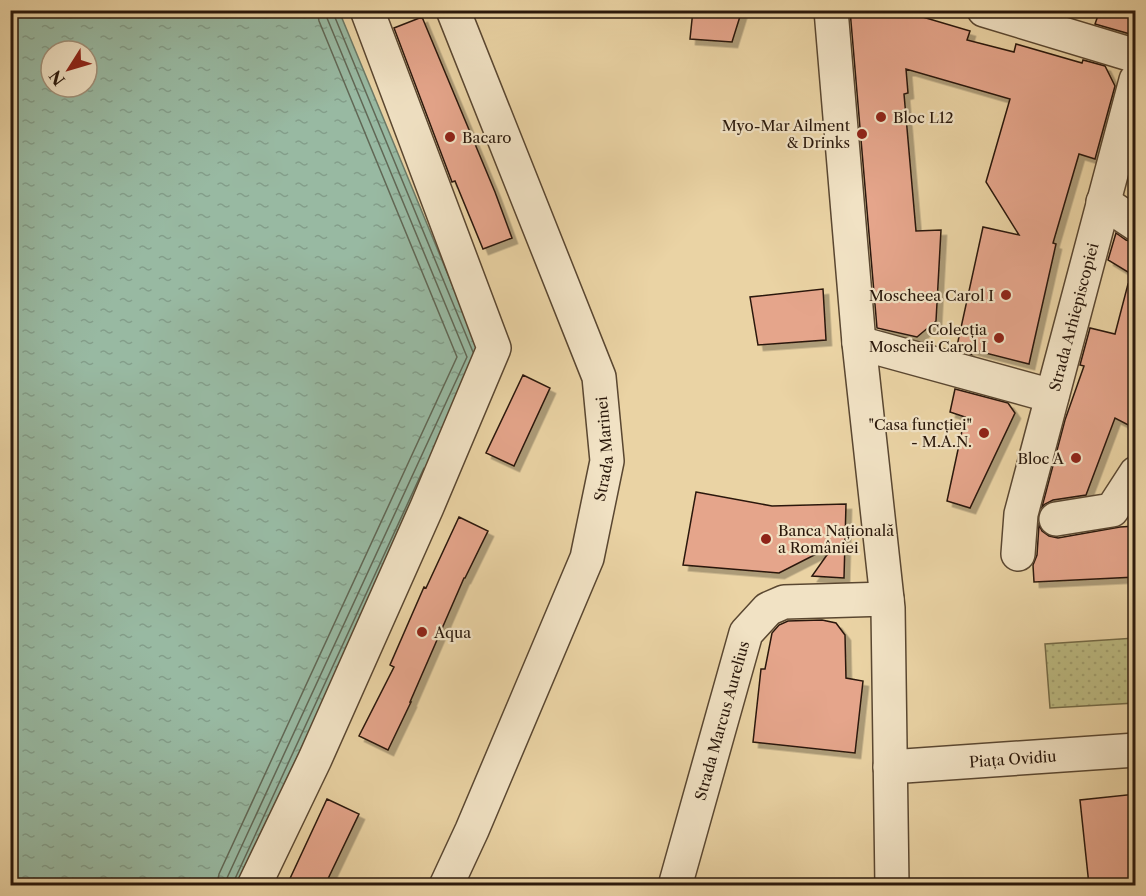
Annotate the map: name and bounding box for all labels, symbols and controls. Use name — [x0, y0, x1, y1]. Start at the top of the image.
north arrow — [39, 39, 99, 99]
text: N — [45, 66, 69, 90]
place label: Bloc L12 — [893, 108, 954, 127]
marker: Bloc L12 — [874, 110, 888, 124]
place label: Myo-Mar Ailment & Drinks — [722, 116, 851, 152]
marker: Myo-Mar Ailment & Drinks — [855, 127, 869, 141]
place label: Bacaro — [462, 128, 512, 147]
marker: Bacaro — [443, 130, 457, 144]
street label: Strada Arhiepiscopiei — [1044, 240, 1102, 393]
place label: Moscheea Carol I — [869, 286, 994, 305]
marker: Moscheea Carol I — [999, 288, 1013, 302]
place label: Colecția Moscheii Carol I — [869, 320, 987, 356]
marker: Colecția Moscheii Carol I — [992, 331, 1006, 345]
street label: Strada Marinei — [589, 395, 617, 503]
place label: "Casa funcției" - M.A.N. — [869, 415, 972, 451]
marker: "Casa funcției" - M.A.N. — [977, 426, 991, 440]
place label: Bloc A — [1018, 449, 1065, 468]
marker: Bloc A — [1069, 451, 1083, 465]
place label: Banca Națională a României — [778, 521, 894, 557]
marker: Banca Națională a României — [759, 532, 773, 546]
place label: Aqua — [433, 623, 471, 642]
marker: Aqua — [415, 625, 429, 639]
street label: Strada Marcus Aurelius — [690, 638, 753, 802]
street label: Piața Ovidiu — [968, 746, 1057, 771]

